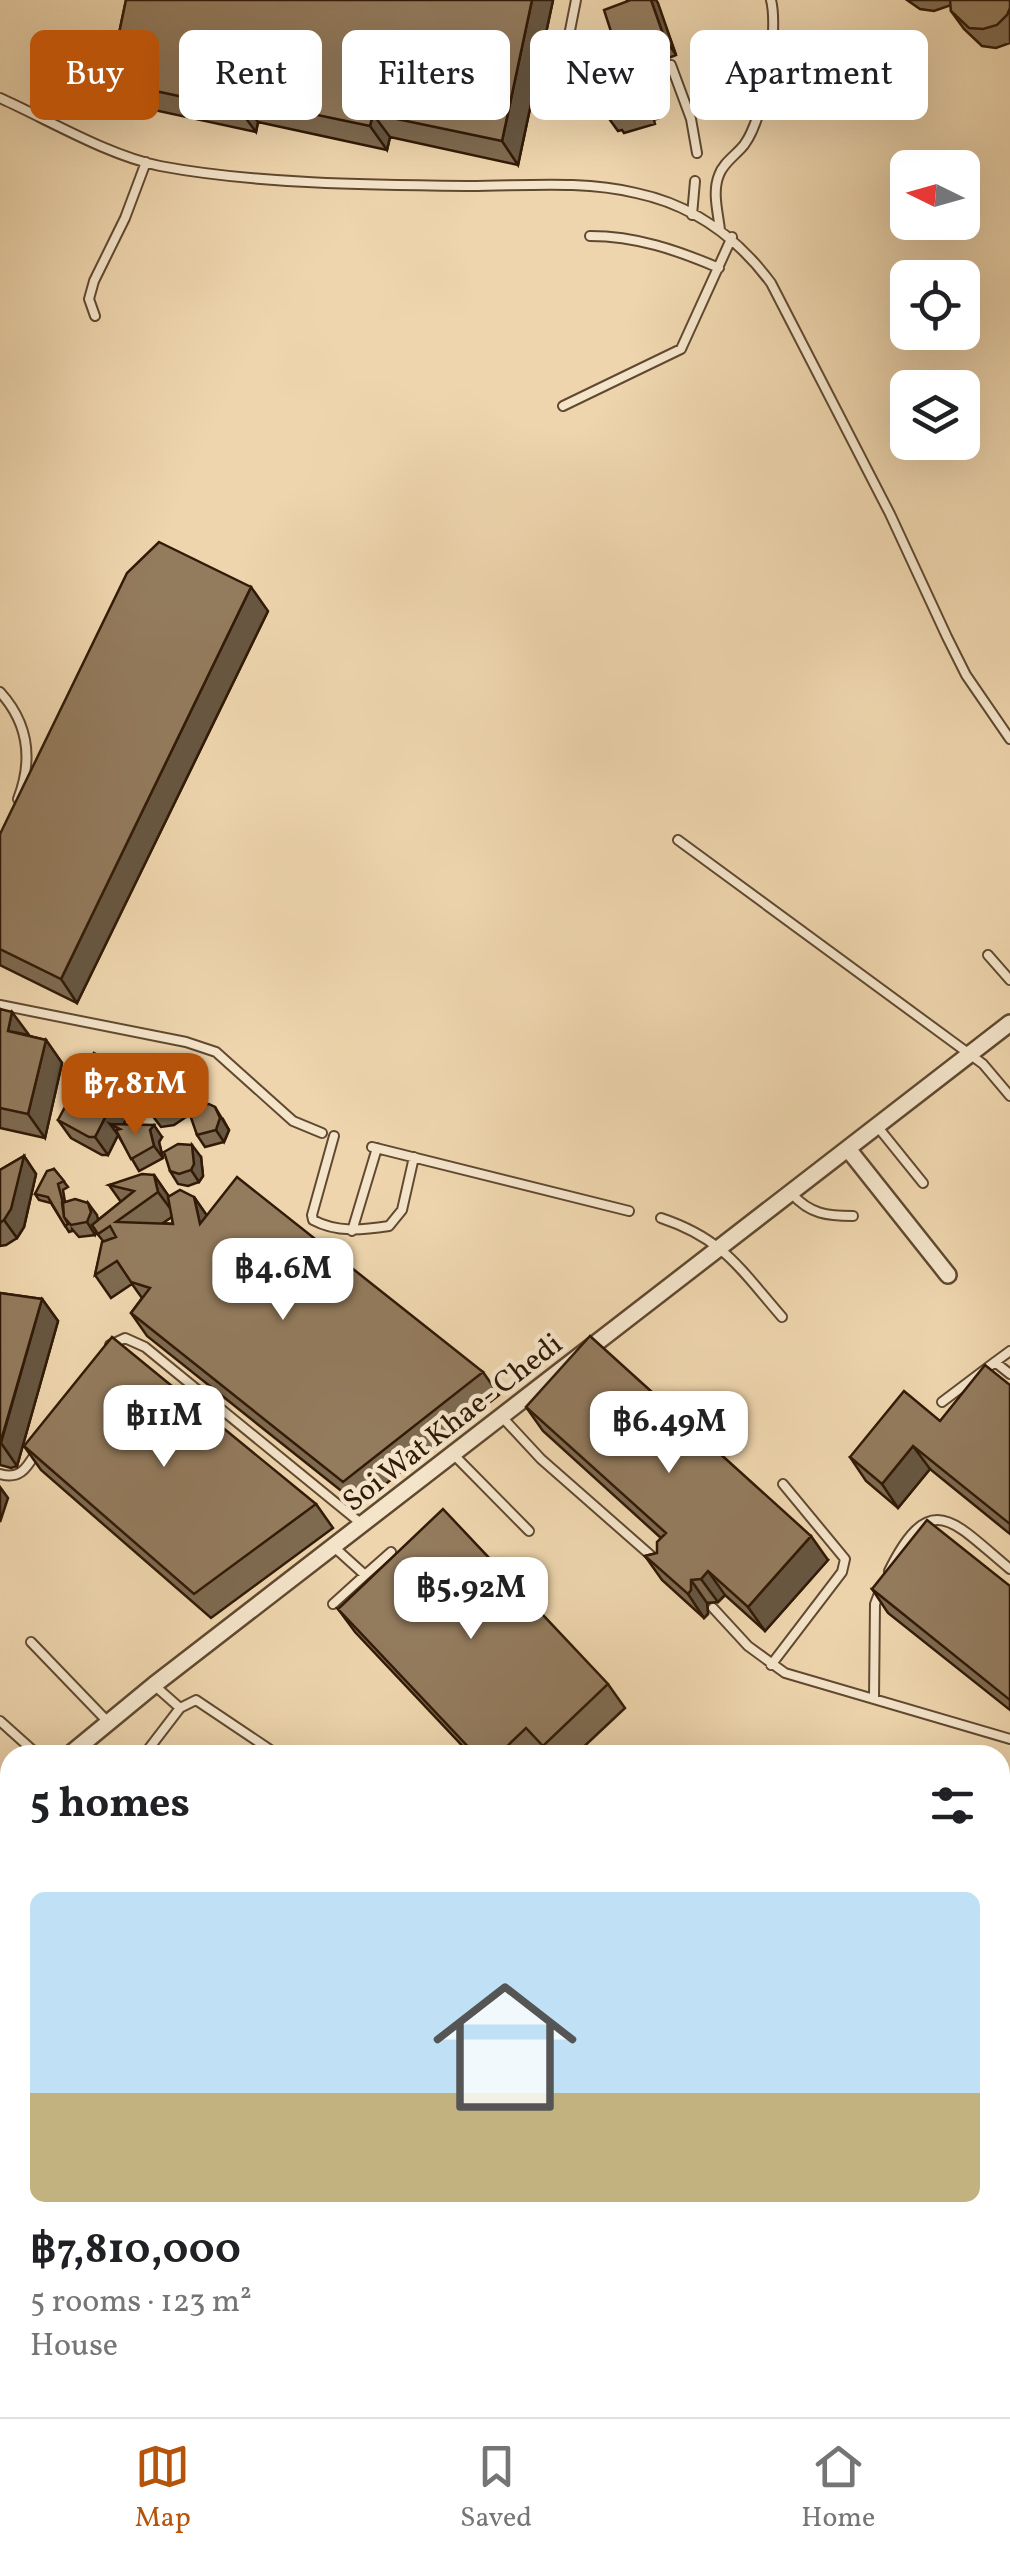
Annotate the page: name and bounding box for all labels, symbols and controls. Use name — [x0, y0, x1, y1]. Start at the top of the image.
chip: Buy — [30, 30, 159, 120]
chip: Rent — [179, 30, 322, 120]
chip: Filters — [342, 30, 510, 120]
chip: New — [530, 30, 670, 120]
chip: Apartment — [690, 30, 928, 120]
north arrow — [890, 150, 980, 240]
map controls — [890, 150, 980, 460]
button: locate — [890, 260, 980, 350]
button: layers — [890, 370, 980, 460]
pin: ฿7.81M — [54, 1053, 216, 1138]
text: ฿7.81M — [84, 1063, 186, 1107]
pin: ฿4.6M — [213, 1238, 353, 1323]
text: ฿4.6M — [234, 1248, 332, 1292]
street label: Soi Wat Khae- Chedi — [334, 1324, 572, 1523]
pin: ฿11M — [105, 1385, 223, 1470]
pin: ฿6.49M — [588, 1391, 750, 1476]
text: ฿11M — [126, 1395, 203, 1439]
text: ฿6.49M — [612, 1401, 726, 1445]
pin: ฿5.92M — [390, 1557, 552, 1642]
text: ฿5.92M — [416, 1567, 526, 1611]
text: 5 homes — [30, 1776, 190, 1835]
icon: filters — [925, 1778, 980, 1833]
icon: home — [415, 1957, 595, 2137]
text: ฿7,810,000 — [30, 2222, 241, 2281]
text: 5 rooms · 123 m² — [30, 2281, 252, 2325]
text: House — [30, 2325, 118, 2369]
tab: Map — [135, 2439, 191, 2538]
tab: Saved — [460, 2439, 532, 2538]
tab: Home — [801, 2439, 875, 2538]

